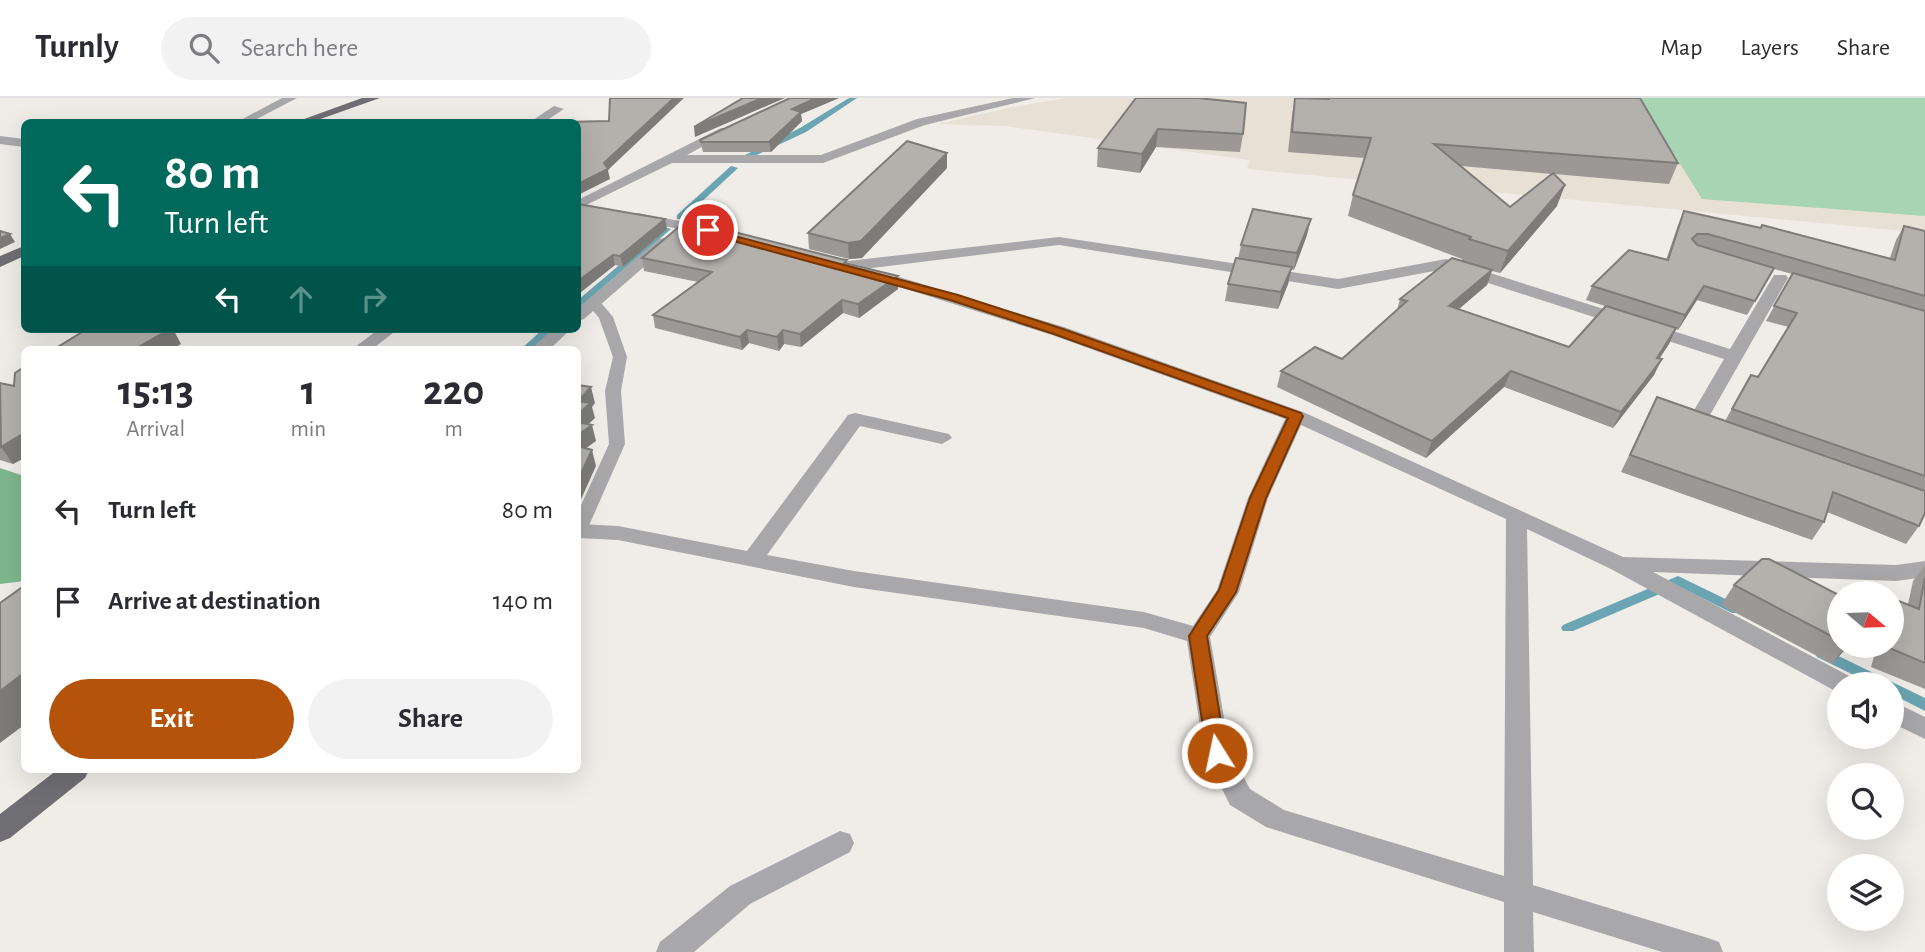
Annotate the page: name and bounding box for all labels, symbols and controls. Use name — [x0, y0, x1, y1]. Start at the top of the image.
search box — [161, 17, 651, 80]
icon: search — [185, 29, 223, 67]
text: Turnly — [35, 31, 119, 64]
text: Search here — [241, 35, 358, 61]
text: Map — [1660, 36, 1702, 60]
text: Layers — [1740, 36, 1799, 60]
text: Share — [1837, 36, 1890, 60]
icon: left — [49, 147, 140, 238]
text: 80 m — [164, 149, 261, 198]
pin — [678, 200, 738, 260]
text: Turn left — [164, 207, 268, 239]
icon: arrive — [689, 211, 727, 249]
icon: left — [209, 280, 247, 318]
icon: ahead — [282, 280, 320, 318]
icon: right — [355, 280, 393, 318]
text: 15:13 — [118, 370, 194, 412]
text: 1 — [301, 370, 316, 412]
text: 220 — [423, 370, 484, 412]
text: Arrival — [126, 418, 185, 441]
text: min — [290, 418, 326, 441]
text: m — [444, 418, 463, 441]
icon: left — [49, 492, 87, 530]
text: Turn left — [108, 497, 196, 523]
text: 80 m — [502, 497, 553, 523]
north arrow — [1827, 581, 1904, 658]
map controls — [1827, 581, 1904, 931]
icon: arrive — [49, 583, 87, 621]
text: Arrive at destination — [108, 588, 321, 614]
text: 140 m — [493, 588, 553, 614]
button: sound — [1827, 672, 1904, 749]
button: Exit — [49, 679, 294, 759]
button: Share — [308, 679, 553, 759]
position arrow — [1180, 716, 1254, 790]
button: search — [1827, 763, 1904, 840]
button: layers — [1827, 854, 1904, 931]

